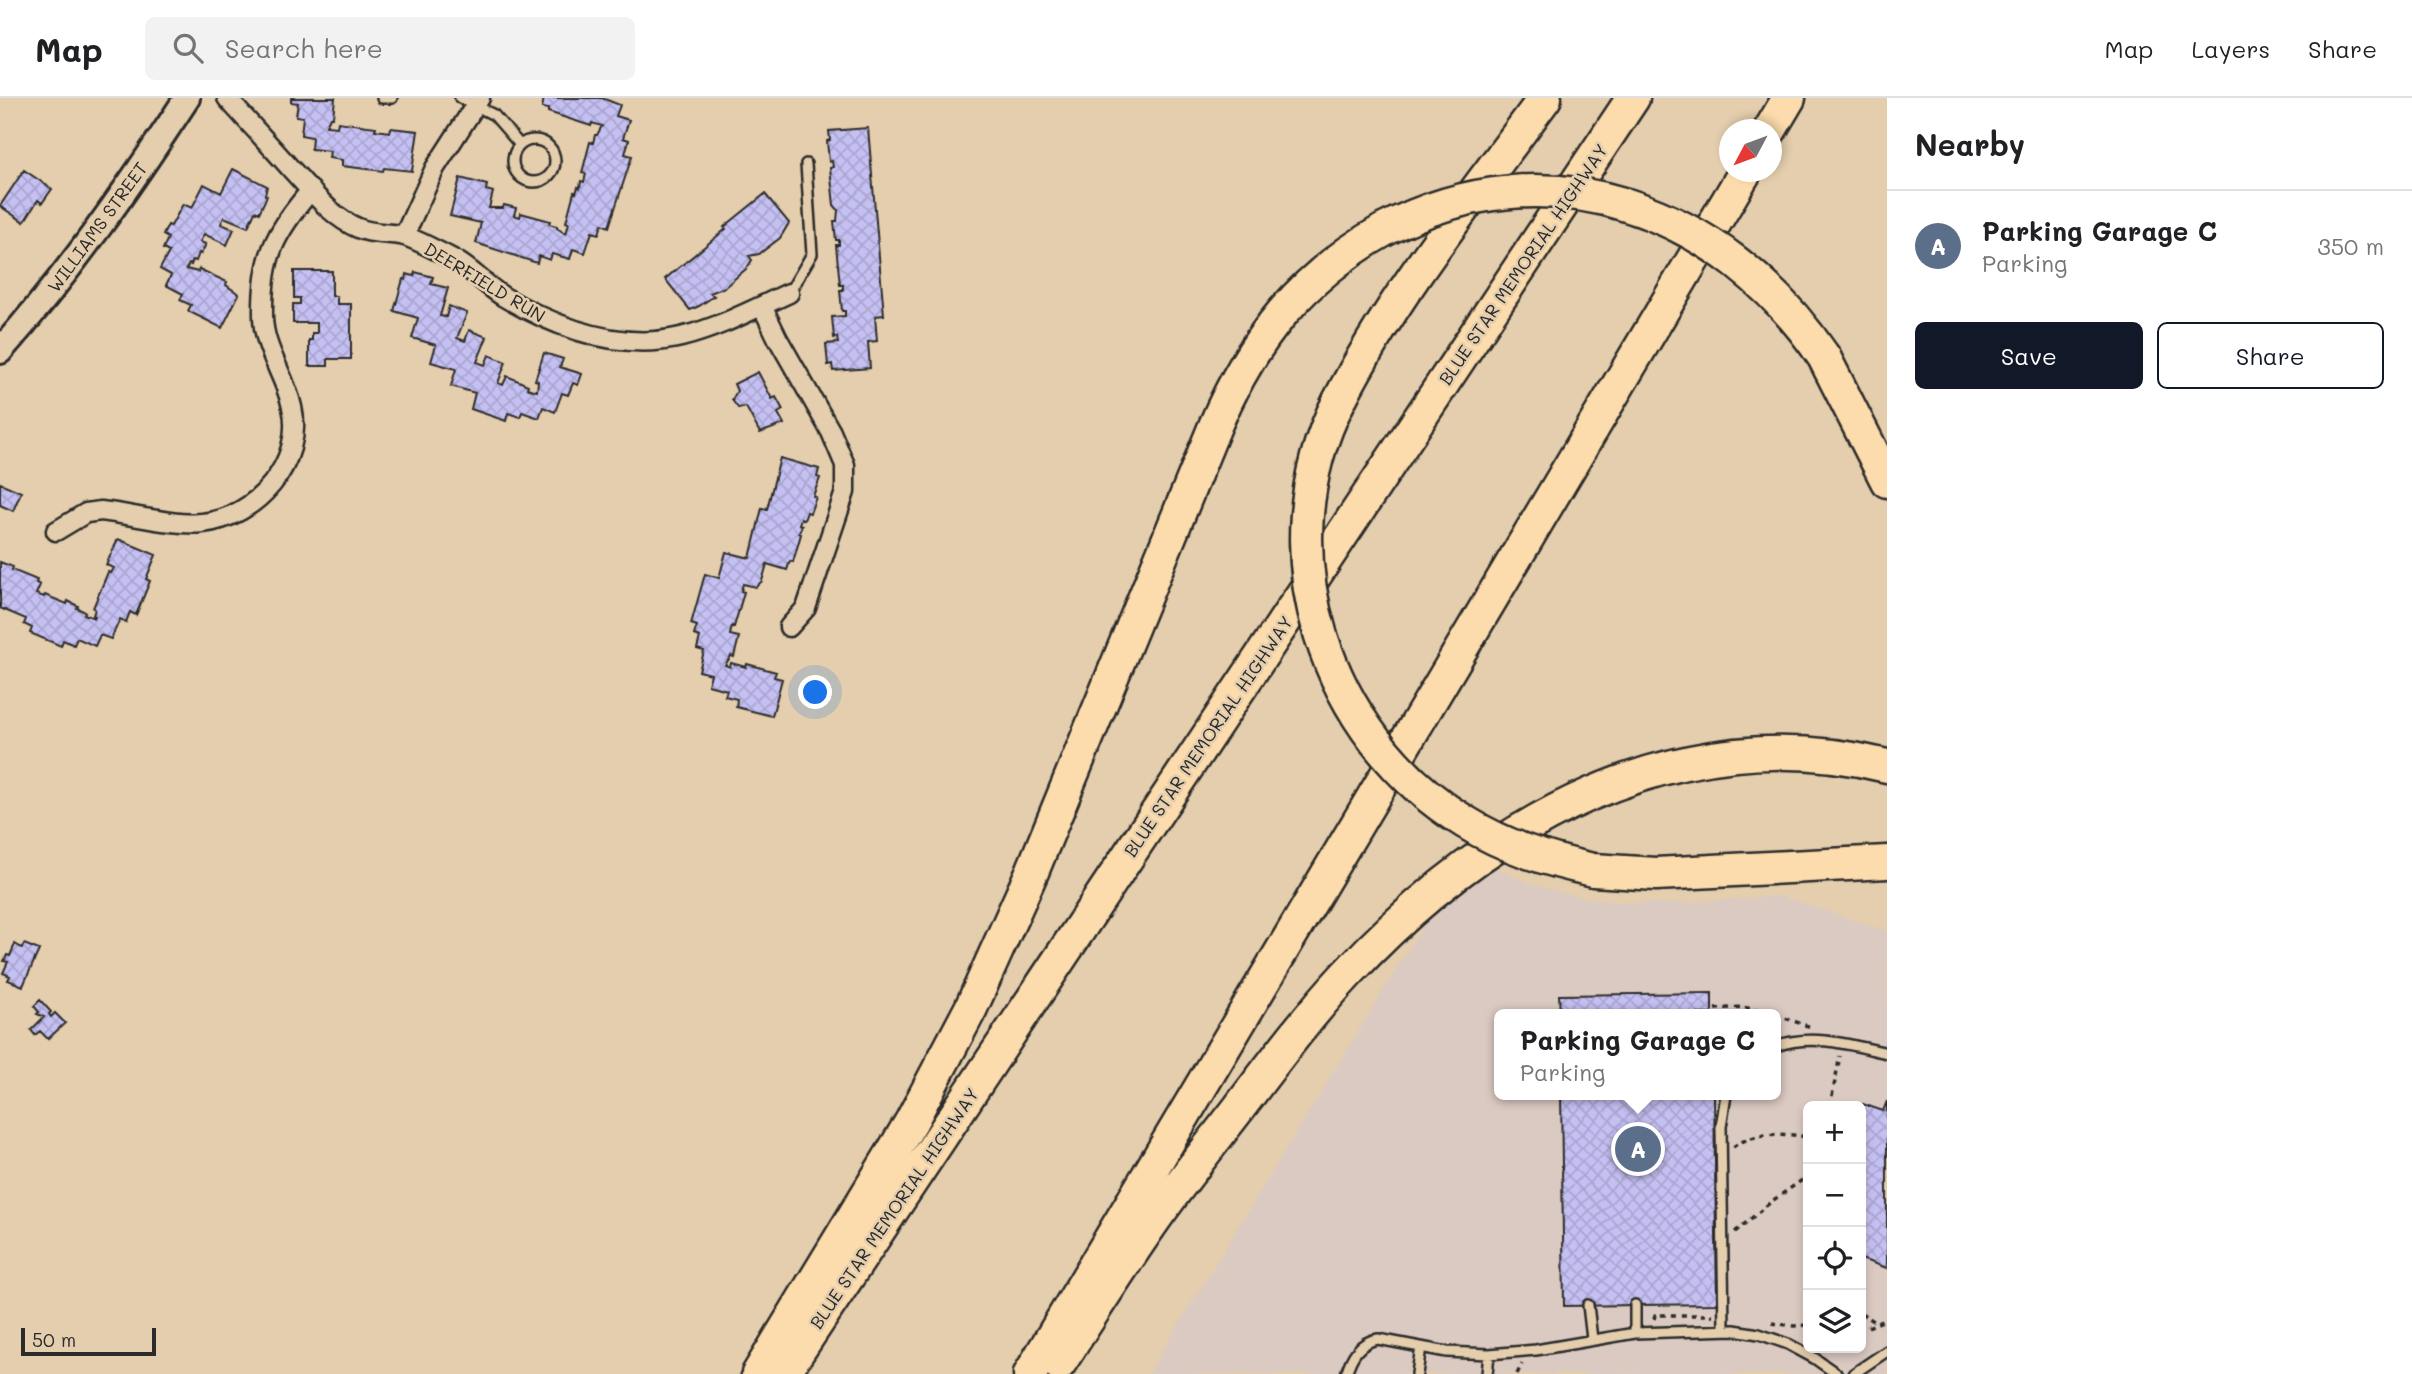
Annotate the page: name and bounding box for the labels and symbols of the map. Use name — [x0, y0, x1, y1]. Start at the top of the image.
north arrow — [1719, 119, 1782, 182]
street label: BLUE STAR MEMORIAL HIGHWAY — [1433, 139, 1613, 389]
street label: WILLIAMS STREET — [42, 157, 152, 297]
street label: DEERFIELD RUN — [420, 236, 550, 328]
street label: BLUE STAR MEMORIAL HIGHWAY — [1118, 611, 1298, 861]
your location — [798, 675, 832, 709]
street label: BLUE STAR MEMORIAL HIGHWAY — [804, 1083, 984, 1333]
pin: A — [1615, 1123, 1661, 1175]
scale bar — [21, 1325, 156, 1357]

